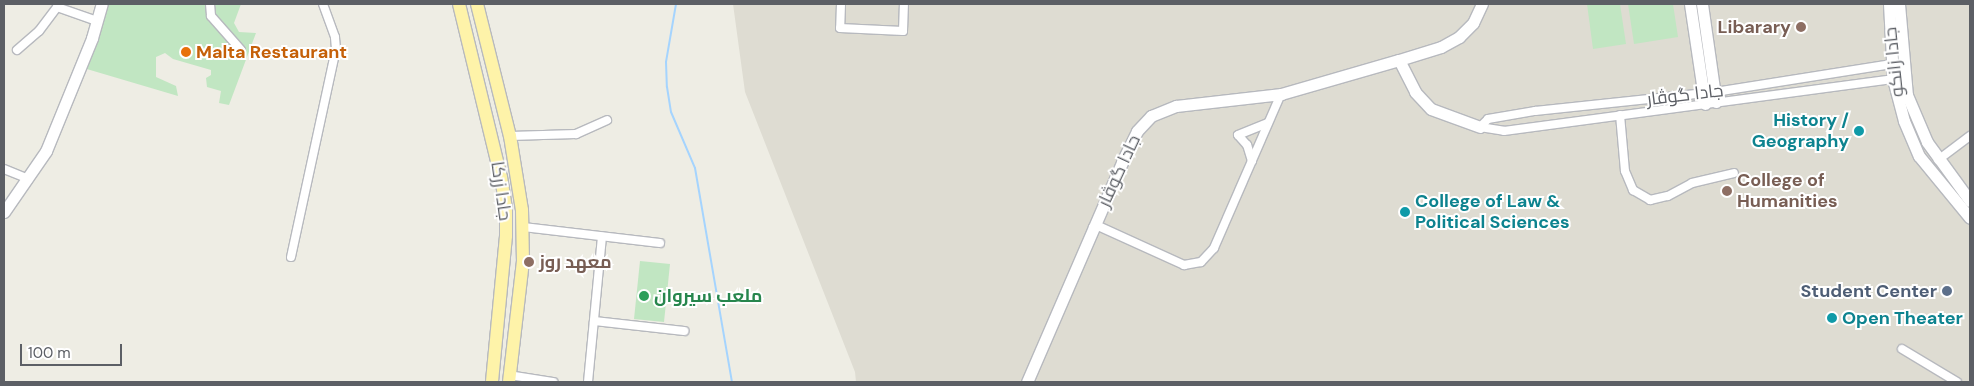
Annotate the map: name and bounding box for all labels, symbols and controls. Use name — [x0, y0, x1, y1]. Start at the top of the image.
place label: Libarary — [1718, 16, 1791, 38]
marker: Libarary — [1795, 21, 1807, 33]
street label: جادا زانکو — [1880, 26, 1908, 98]
place label: Malta Restaurant — [196, 41, 347, 63]
marker: Malta Restaurant — [180, 46, 192, 58]
street label: جادا گوڤار — [1645, 80, 1725, 110]
place label: History / Geography — [1752, 110, 1849, 152]
marker: History / Geography — [1853, 125, 1865, 137]
street label: جادا گوڤار — [1093, 131, 1145, 211]
street label: جادا زرکا — [486, 160, 516, 222]
place label: College of Humanities — [1737, 170, 1838, 212]
marker: College of Humanities — [1721, 185, 1733, 197]
place label: College of Law & Political Sciences — [1415, 191, 1570, 233]
marker: College of Law & Political Sciences — [1399, 206, 1411, 218]
place label: معهد روز — [539, 251, 612, 273]
marker: معهد روز — [523, 256, 535, 268]
place label: Student Center — [1801, 280, 1937, 302]
place label: ملعب سيروان — [654, 285, 762, 307]
marker: Student Center — [1941, 285, 1953, 297]
marker: ملعب سيروان — [638, 290, 650, 302]
place label: Open Theater — [1842, 307, 1963, 329]
marker: Open Theater — [1826, 312, 1838, 324]
scale bar — [22, 334, 125, 366]
text: 100 m — [28, 343, 71, 363]

